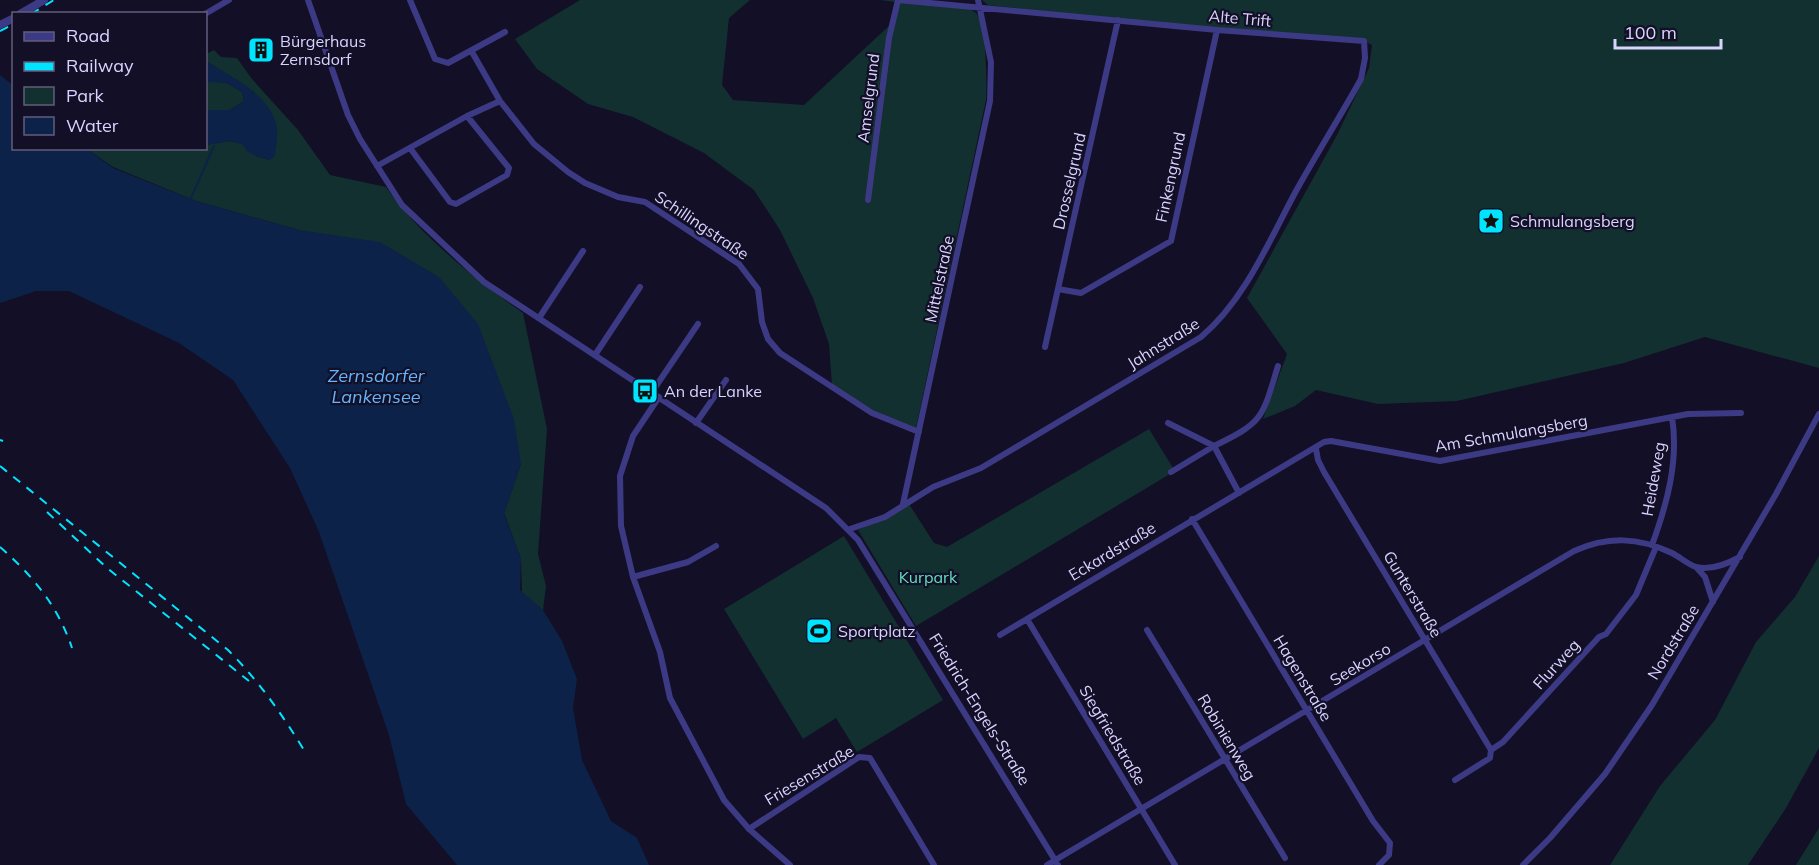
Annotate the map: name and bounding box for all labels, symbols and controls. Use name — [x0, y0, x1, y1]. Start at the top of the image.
street label: Alte Trift — [1208, 5, 1272, 31]
legend — [12, 12, 207, 150]
scale bar — [1615, 12, 1722, 50]
text: 100 m — [1624, 21, 1677, 44]
text: Road — [66, 24, 110, 47]
place label: Bürgerhaus Zernsdorf — [280, 31, 366, 69]
building icon: Bürgerhaus Zernsdorf — [246, 35, 276, 65]
street label: Amselgrund — [853, 52, 883, 144]
text: Railway — [66, 54, 134, 77]
text: Park — [66, 84, 105, 107]
text: Water — [66, 114, 119, 137]
street label: Finkengrund — [1151, 130, 1189, 224]
street label: Drosselgrund — [1048, 131, 1090, 231]
street label: Schillingstraße — [651, 186, 753, 264]
place icon: Schmulangsberg — [1476, 206, 1506, 236]
place label: Schmulangsberg — [1510, 211, 1635, 231]
street label: Mittelstraße — [920, 234, 958, 324]
street label: Jahnstraße — [1123, 313, 1203, 373]
water label: Zernsdorfer Lankensee — [328, 364, 426, 408]
bus stop icon: An der Lanke — [630, 376, 660, 406]
place label: An der Lanke — [664, 381, 762, 401]
street label: Am Schmulangsberg — [1433, 410, 1589, 456]
street label: Heideweg — [1637, 440, 1669, 518]
street label: Eckardstraße — [1065, 517, 1159, 585]
street label: Gunterstraße — [1379, 547, 1447, 641]
park label: Kurpark — [899, 567, 958, 587]
street label: Nordstraße — [1643, 601, 1703, 683]
sports icon: Sportplatz — [804, 616, 834, 646]
place label: Sportplatz — [838, 621, 915, 641]
street label: Friedrich-Engels-Straße — [925, 629, 1035, 789]
street label: Hagenstraße — [1269, 631, 1337, 725]
street label: Flurweg — [1528, 635, 1584, 693]
street label: Seekorso — [1326, 638, 1394, 690]
street label: Siegfriedstraße — [1075, 681, 1151, 789]
street label: Robinienweg — [1194, 690, 1260, 784]
street label: Friesenstraße — [761, 740, 857, 810]

